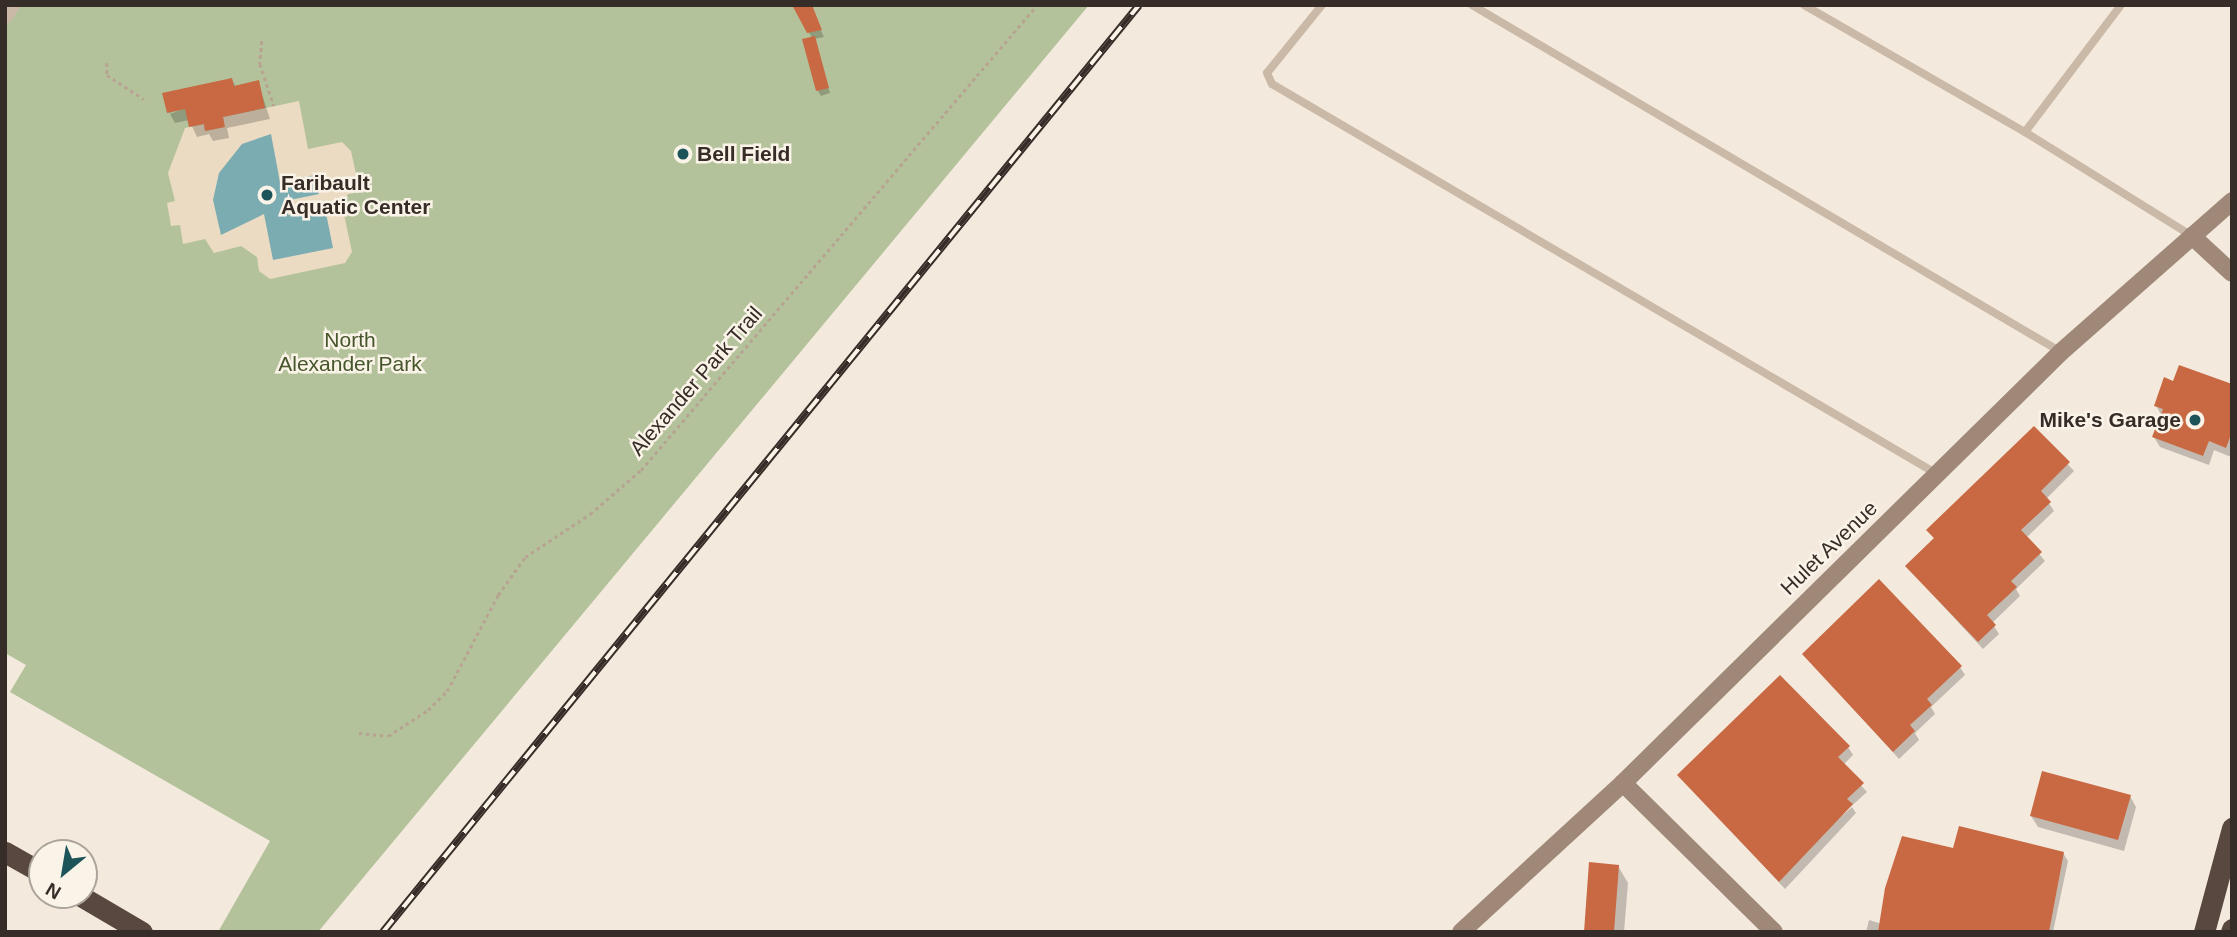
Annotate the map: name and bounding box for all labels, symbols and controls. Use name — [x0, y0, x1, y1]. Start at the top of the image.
place label: Bell Field — [697, 141, 790, 167]
marker: Bell Field — [675, 146, 691, 162]
place label: Faribault Aquatic Center — [281, 170, 430, 220]
marker: Faribault Aquatic Center — [259, 187, 275, 203]
street label: Alexander Park Trail — [624, 301, 768, 461]
park label: North Alexander Park — [278, 327, 422, 377]
place label: Mike's Garage — [2039, 407, 2181, 433]
marker: Mike's Garage — [2187, 412, 2203, 428]
street label: Hulet Avenue — [1775, 495, 1883, 601]
north arrow — [28, 839, 98, 909]
text: N — [42, 878, 64, 903]

